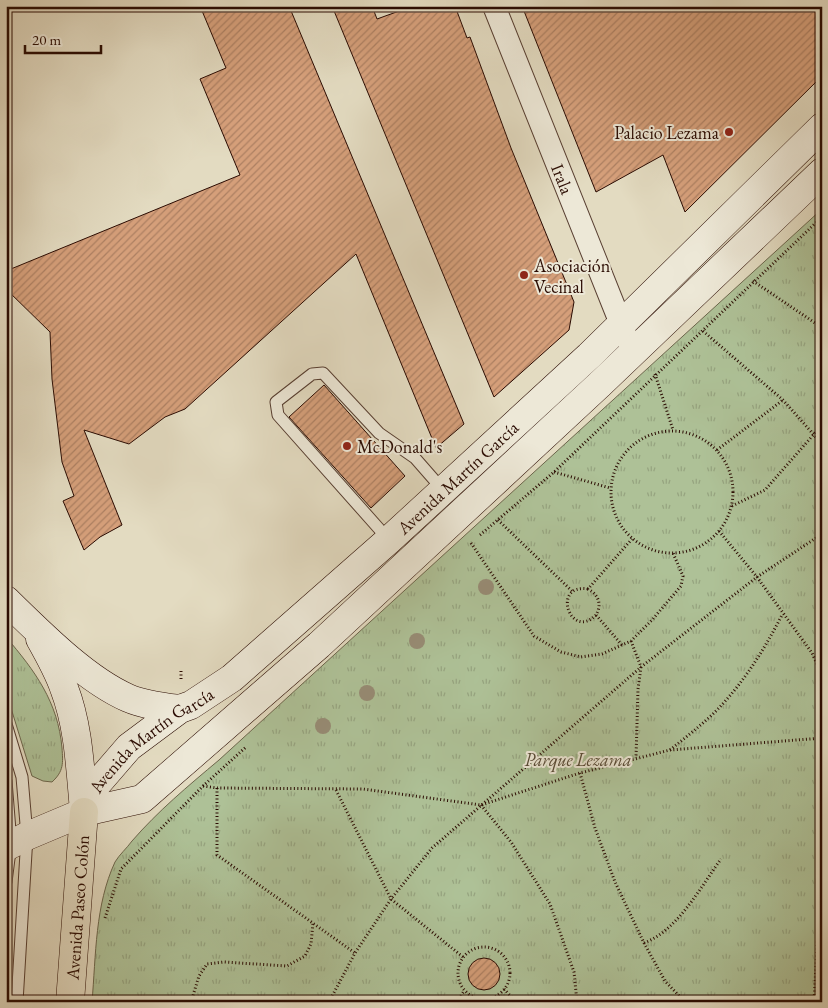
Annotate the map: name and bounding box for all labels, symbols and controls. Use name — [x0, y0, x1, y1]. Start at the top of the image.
scale bar — [25, 22, 101, 54]
text: 20 m — [32, 30, 61, 49]
place label: Palacio Lezama — [614, 121, 720, 144]
marker: Palacio Lezama — [723, 126, 735, 138]
street label: Irala — [547, 160, 580, 198]
place label: Asociación Vecinal — [533, 254, 611, 298]
marker: Asociación Vecinal — [518, 269, 530, 281]
street label: Avenida Martín García — [391, 415, 523, 539]
place label: McDonald's — [357, 435, 442, 458]
marker: McDonald's — [341, 440, 353, 452]
street label: Avenida Martín García — [83, 682, 218, 797]
park label: Parque Lezama — [524, 748, 632, 773]
street label: Avenida Paseo Colón — [60, 834, 94, 981]

